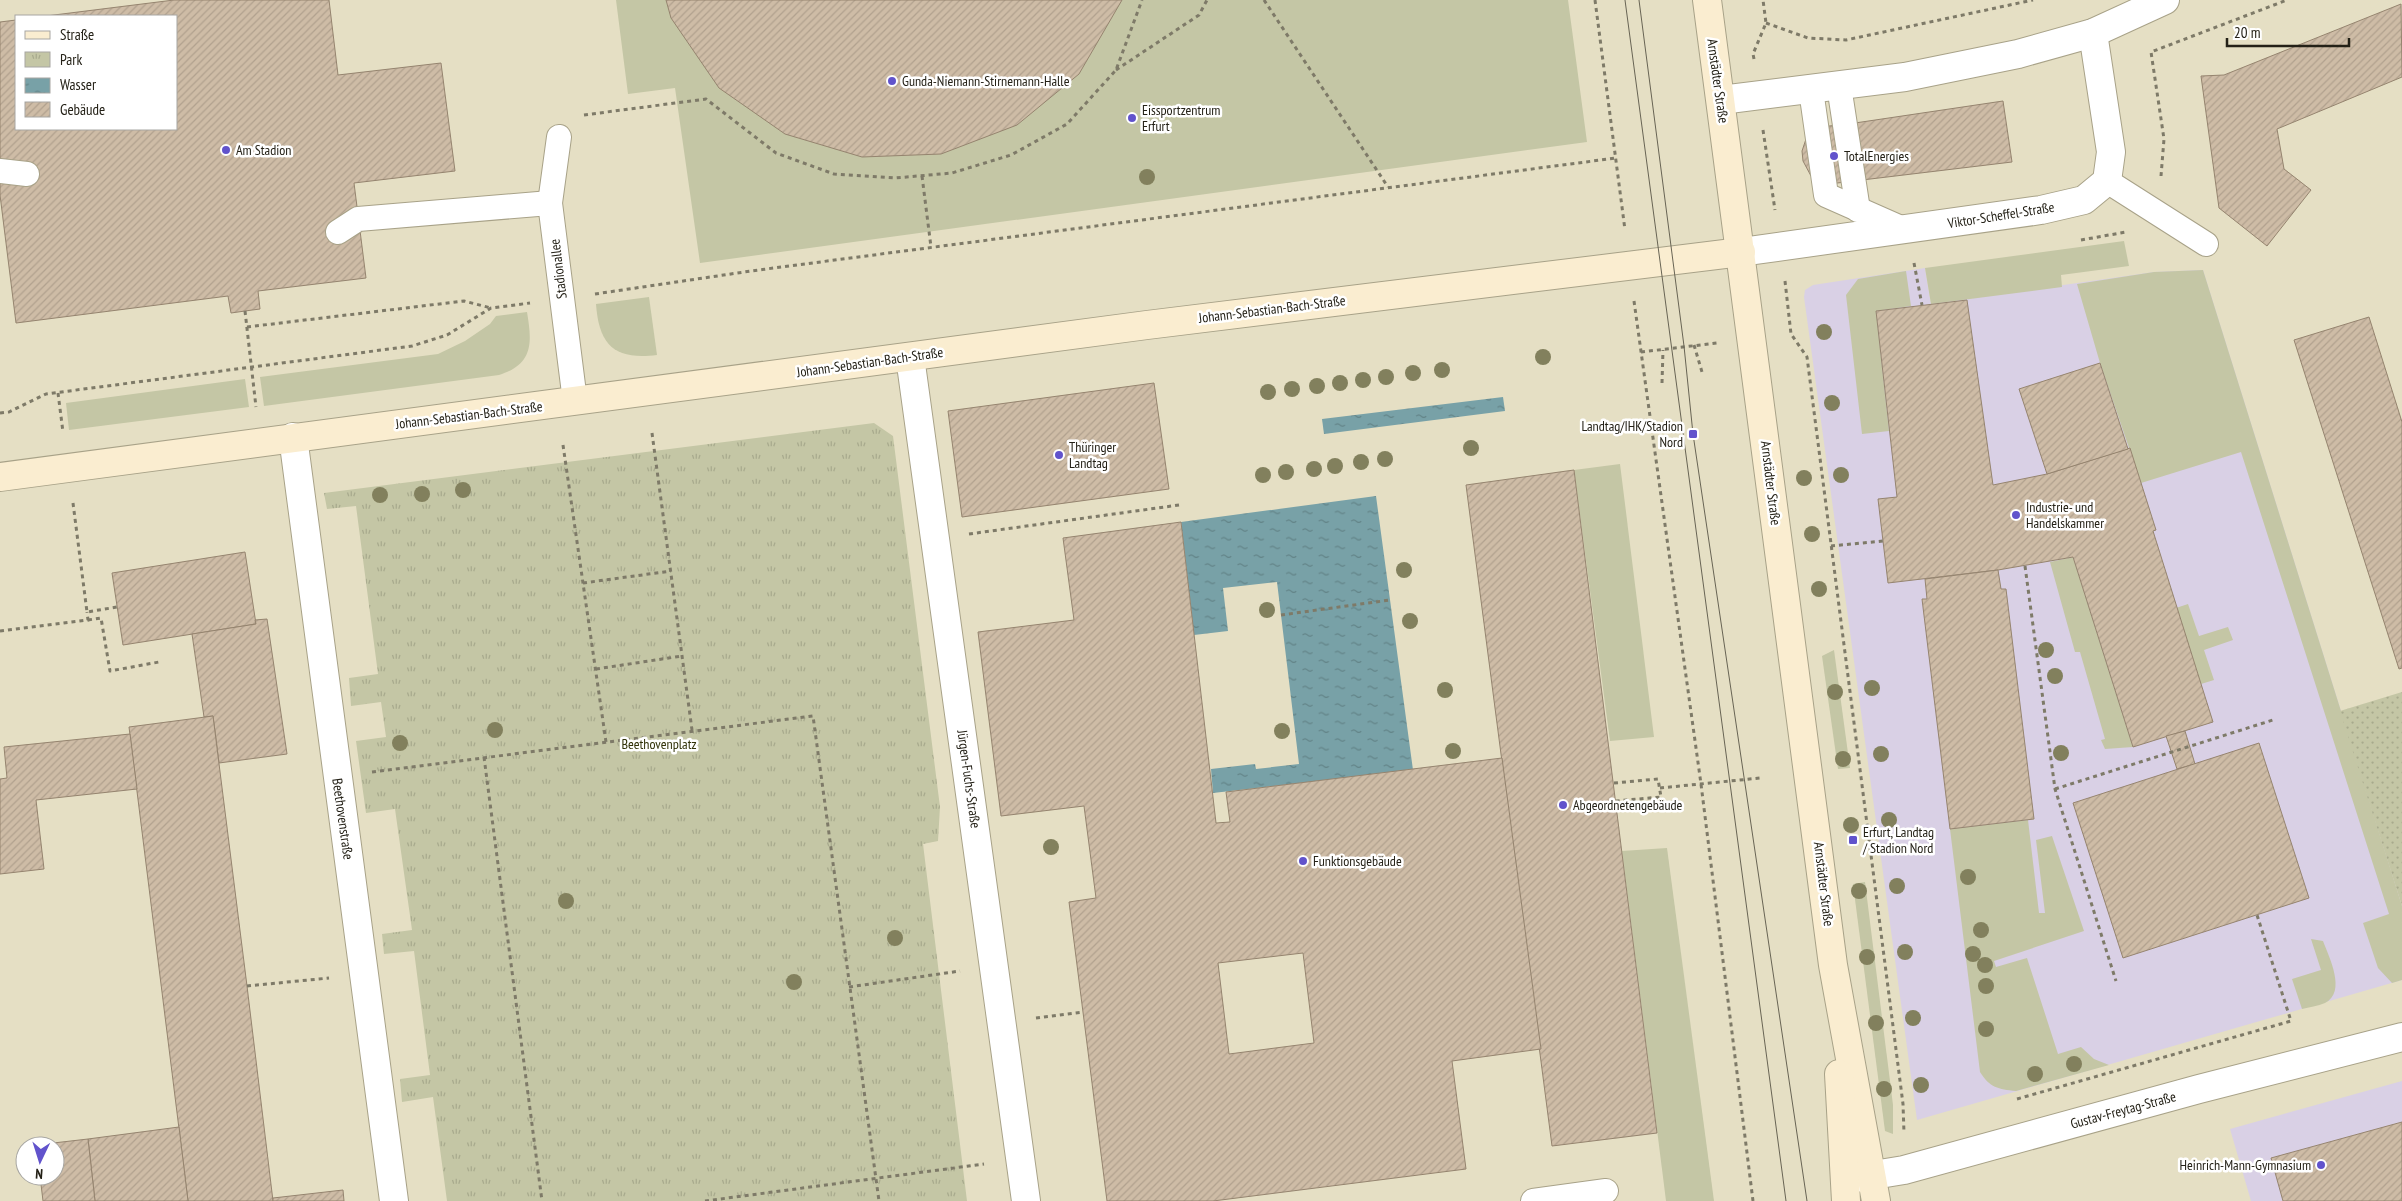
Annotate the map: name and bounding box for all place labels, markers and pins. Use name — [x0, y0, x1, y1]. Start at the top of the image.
place label: Gunda-Niemann-Stirnemann-Halle — [902, 72, 1070, 90]
marker: Gunda-Niemann-Stirnemann-Halle — [886, 75, 898, 87]
place label: Eissportzentrum Erfurt — [1142, 101, 1220, 135]
marker: Eissportzentrum Erfurt — [1126, 112, 1138, 124]
place label: Am Stadion — [236, 141, 291, 159]
marker: Am Stadion — [220, 144, 232, 156]
place label: TotalEnergies — [1844, 147, 1909, 165]
marker: TotalEnergies — [1828, 150, 1840, 162]
place label: Landtag/IHK/Stadion Nord — [1581, 417, 1683, 451]
marker: Landtag/IHK/Stadion Nord — [1687, 428, 1699, 440]
place label: Thüringer Landtag — [1069, 438, 1116, 472]
marker: Thüringer Landtag — [1053, 449, 1065, 461]
place label: Industrie- und Handelskammer — [2026, 498, 2104, 532]
marker: Industrie- und Handelskammer — [2010, 509, 2022, 521]
place label: Abgeordnetengebäude — [1573, 796, 1683, 814]
marker: Abgeordnetengebäude — [1557, 799, 1569, 811]
place label: Erfurt, Landtag / Stadion Nord — [1862, 823, 1934, 857]
marker: Erfurt, Landtag / Stadion Nord — [1847, 834, 1859, 846]
place label: Funktionsgebäude — [1313, 852, 1402, 870]
marker: Funktionsgebäude — [1297, 855, 1309, 867]
place label: Heinrich-Mann-Gymnasium — [2180, 1156, 2311, 1174]
marker: Heinrich-Mann-Gymnasium — [2315, 1159, 2327, 1171]

